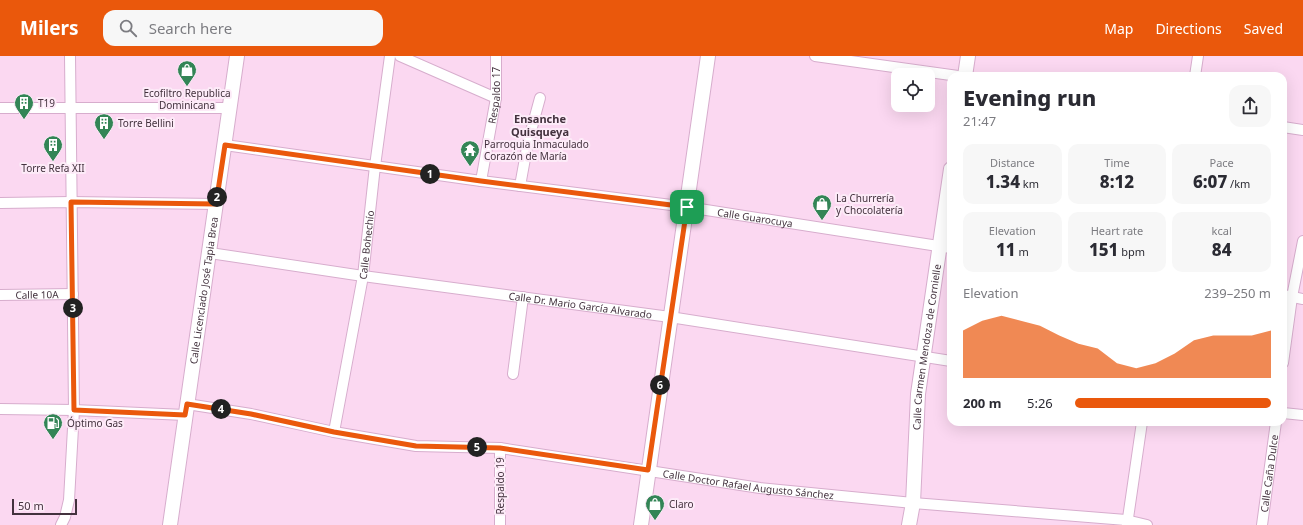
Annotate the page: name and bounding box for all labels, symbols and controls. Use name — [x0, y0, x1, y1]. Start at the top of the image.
search box — [103, 10, 383, 46]
text: Milers — [20, 15, 79, 41]
icon: search — [117, 17, 139, 39]
text: Search here — [149, 18, 232, 38]
text: Map — [1104, 19, 1133, 38]
text: Directions — [1155, 19, 1222, 38]
text: Saved — [1244, 19, 1283, 38]
shop icon: Ecofiltro Republica Dominicana — [176, 59, 198, 87]
street label: Respaldo 17 — [484, 66, 503, 125]
map controls — [891, 68, 935, 112]
button: locate — [891, 68, 935, 112]
text: Evening run — [963, 82, 1096, 112]
button: share — [1229, 85, 1271, 127]
place label: Ecofiltro Republica Dominicana — [143, 86, 231, 112]
building icon: T19 — [13, 92, 35, 120]
place label: T19 — [38, 96, 55, 110]
district label: Ensanche Quisqueya — [511, 111, 569, 139]
building icon: Torre Bellini — [93, 112, 115, 140]
text: 21:47 — [963, 112, 996, 130]
place label: Torre Bellini — [118, 116, 174, 130]
building icon: Torre Refa XII — [42, 134, 64, 162]
place label: Parroquia Inmaculado Corazón de María — [484, 137, 589, 163]
temple icon: Parroquia Inmaculado Corazón de María — [459, 139, 481, 167]
text: Distance — [990, 155, 1035, 170]
text: Time — [1104, 155, 1130, 170]
text: Pace — [1210, 155, 1234, 170]
place label: Torre Refa XII — [21, 161, 85, 175]
pin: 1 — [420, 164, 440, 184]
text: 1 — [427, 166, 433, 181]
text: 1.34 — [986, 170, 1020, 193]
text: 8:12 — [1100, 170, 1134, 193]
text: 6:07 — [1193, 170, 1227, 193]
text: km — [1020, 176, 1039, 191]
text: /km — [1227, 176, 1250, 191]
pin: 2 — [207, 187, 227, 207]
text: 2 — [214, 189, 220, 204]
pin — [670, 190, 704, 224]
place label: La Churrería y Chocolatería — [836, 191, 903, 217]
shop icon: La Churrería y Chocolatería — [811, 193, 833, 221]
icon: arrive — [676, 196, 698, 218]
street label: Calle Guarocuya — [716, 205, 794, 230]
street label: Calle Bohechío — [355, 210, 377, 281]
street label: Calle Licenciado José Tapia Brea — [186, 216, 221, 365]
text: Elevation — [989, 223, 1036, 238]
text: Heart rate — [1091, 223, 1143, 238]
text: kcal — [1212, 223, 1232, 238]
text: 11 — [996, 238, 1016, 261]
text: 151 — [1089, 238, 1118, 261]
text: 84 — [1212, 238, 1231, 261]
text: m — [1016, 244, 1029, 259]
text: bpm — [1118, 244, 1145, 259]
street label: Calle Carmen Mendoza de Cornielle — [909, 263, 944, 430]
text: Elevation — [963, 284, 1019, 302]
text: 239–250 m — [1204, 284, 1271, 302]
street label: Calle 10A — [15, 287, 59, 302]
street label: Calle Dr. Mario García Alvarado — [508, 289, 653, 322]
pin: 3 — [63, 298, 83, 318]
text: 3 — [70, 300, 76, 315]
pin: 6 — [650, 375, 670, 395]
text: 6 — [657, 377, 663, 392]
text: 200 m — [963, 394, 1001, 412]
text: 5:26 — [1027, 394, 1053, 412]
pin: 4 — [211, 399, 231, 419]
text: 4 — [218, 401, 224, 416]
fuel station icon: Óptimo Gas — [42, 412, 64, 440]
place label: Óptimo Gas — [67, 416, 123, 430]
street label: Calle Caña Dulce — [1257, 433, 1281, 513]
pin: 5 — [467, 437, 487, 457]
text: 5 — [474, 439, 480, 454]
street label: Respaldo 19 — [493, 457, 507, 515]
street label: Calle Doctor Rafael Augusto Sánchez — [662, 466, 835, 502]
shop icon: Claro — [644, 493, 666, 521]
scale bar — [12, 497, 77, 516]
place label: Claro — [669, 497, 694, 511]
text: 50 m — [18, 498, 44, 513]

